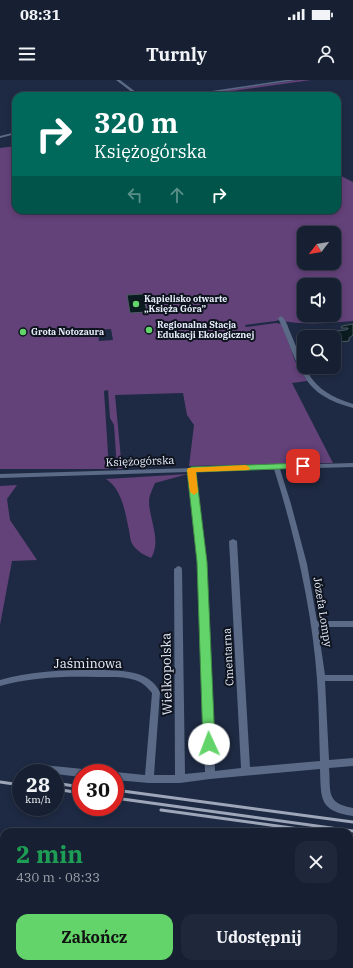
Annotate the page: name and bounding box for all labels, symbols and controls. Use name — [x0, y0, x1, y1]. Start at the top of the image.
text: 08:31 — [20, 5, 61, 24]
icon: menu — [16, 43, 38, 65]
text: Turnly — [146, 43, 207, 66]
icon: person — [315, 43, 337, 65]
text: 320 m — [94, 104, 178, 141]
icon: right — [28, 108, 80, 160]
text: Księżogórska — [94, 140, 207, 163]
icon: left — [124, 184, 146, 206]
icon: ahead — [166, 184, 188, 206]
icon: right — [208, 184, 230, 206]
north arrow — [297, 226, 341, 270]
map controls — [297, 226, 341, 374]
button: sound — [297, 278, 341, 322]
place label: Kąpielisko otwarte „Księża Góra” — [144, 293, 227, 314]
marker: Kąpielisko otwarte „Księża Góra” — [131, 299, 141, 309]
place label: Regionalna Stacja Edukacji Ekologicznej — [157, 319, 254, 340]
marker: Regionalna Stacja Edukacji Ekologicznej — [144, 325, 154, 335]
place label: Grota Notozaura — [31, 326, 104, 337]
marker: Grota Notozaura — [18, 327, 28, 337]
button: search — [297, 330, 341, 374]
pin — [286, 449, 320, 483]
street label: Księżogórska — [105, 453, 175, 469]
icon: arrive — [292, 455, 314, 477]
street label: Józefa Lompy — [311, 576, 335, 648]
street label: Cmentarna — [219, 628, 237, 686]
street label: Wielkopolska — [157, 633, 176, 715]
street label: Jaśminowa — [54, 655, 122, 672]
position arrow — [188, 723, 230, 765]
speed limit sign: 30 — [72, 764, 124, 816]
text: 28 — [26, 771, 50, 798]
text: km/h — [25, 793, 51, 806]
text: 2 min — [16, 838, 83, 870]
button: close — [295, 841, 337, 883]
text: 430 m · 08:33 — [16, 869, 100, 886]
button: Zakończ — [16, 914, 173, 960]
button: Udostępnij — [181, 914, 337, 960]

